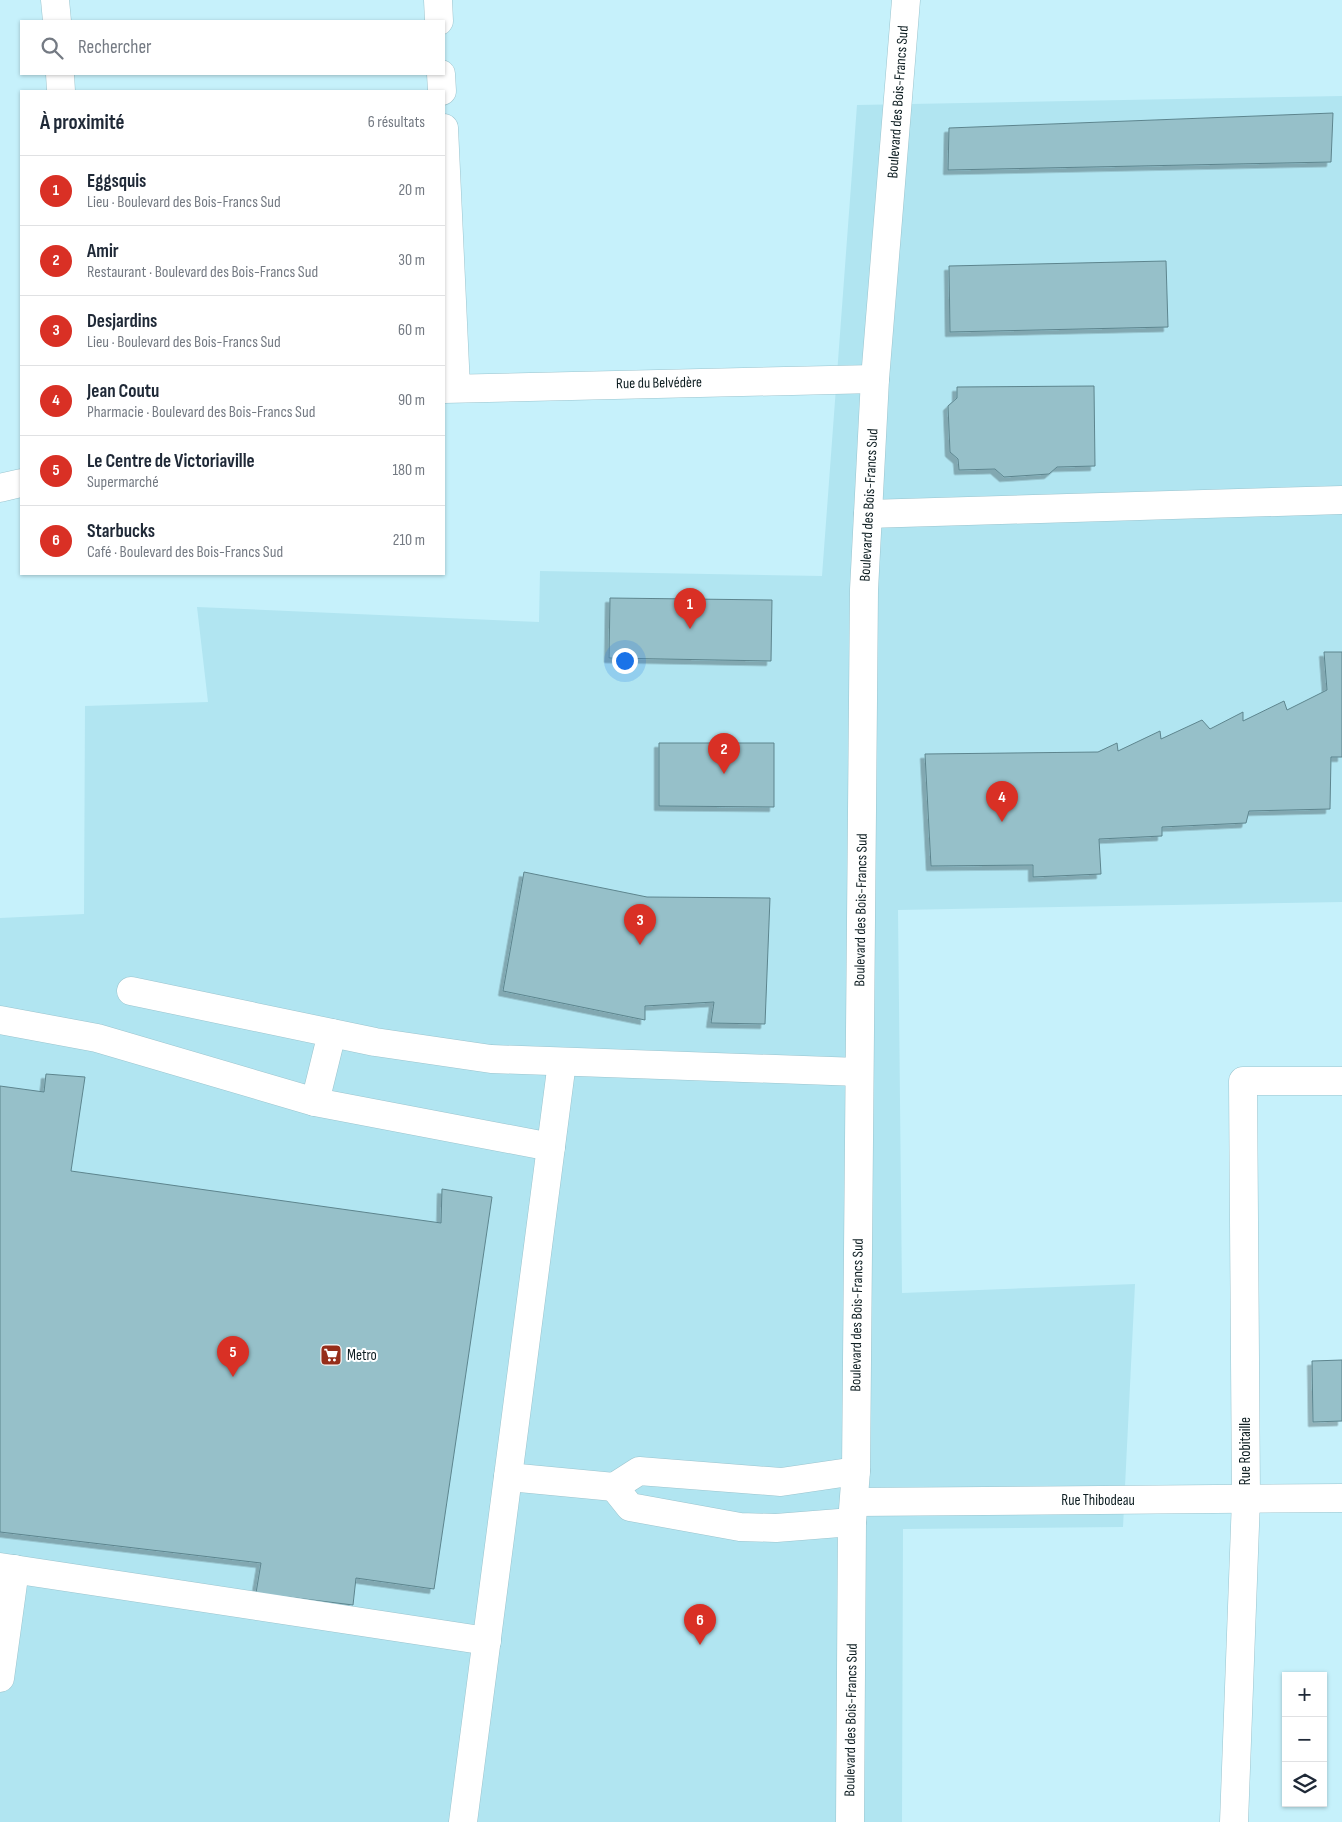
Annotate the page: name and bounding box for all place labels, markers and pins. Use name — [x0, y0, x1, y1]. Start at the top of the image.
pin: 1 — [674, 588, 706, 629]
pin: 2 — [708, 733, 740, 774]
pin: 4 — [986, 781, 1018, 822]
pin: 3 — [624, 904, 656, 945]
pin: 5 — [217, 1336, 249, 1377]
supermarket icon: Metro — [319, 1343, 343, 1367]
place label: Metro — [347, 1346, 377, 1365]
pin: 6 — [684, 1604, 716, 1645]

